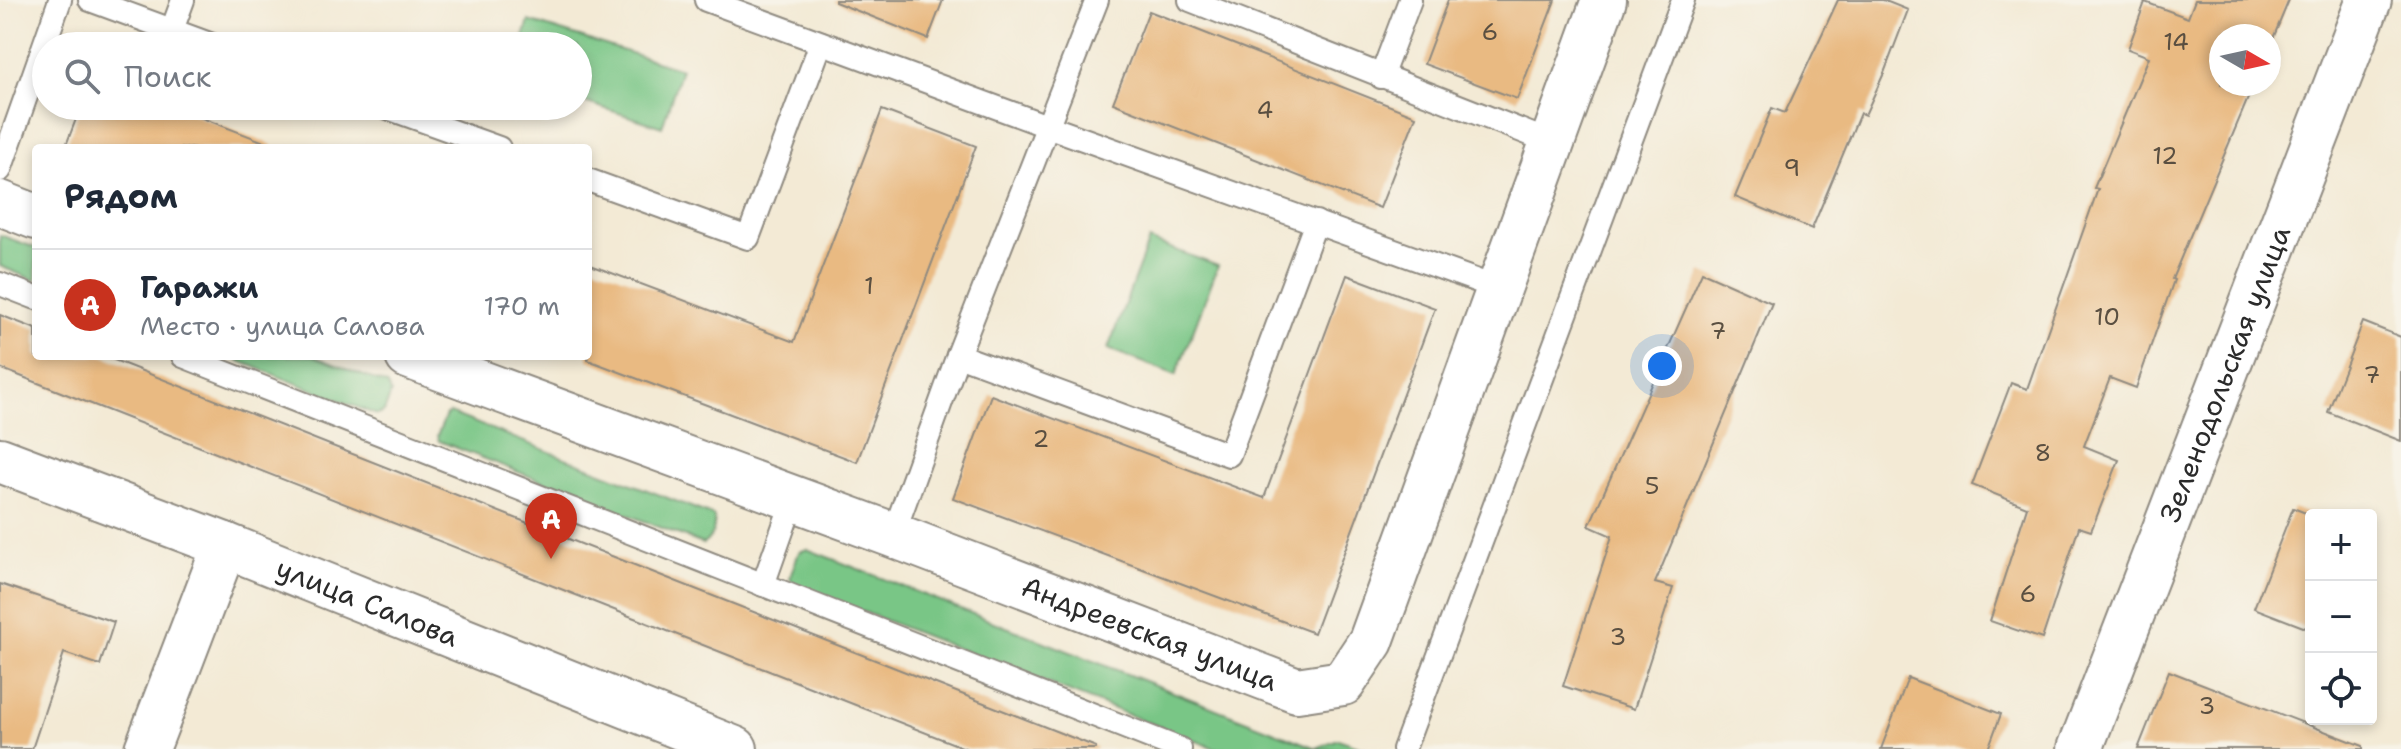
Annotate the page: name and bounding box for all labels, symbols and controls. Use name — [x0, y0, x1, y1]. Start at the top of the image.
house number: 6 — [1482, 16, 1498, 48]
north arrow — [2209, 24, 2281, 96]
house number: 14 — [2163, 26, 2189, 58]
search box — [32, 32, 592, 120]
icon: search — [60, 54, 104, 98]
text: Поиск — [124, 56, 212, 97]
house number: 4 — [1257, 94, 1273, 126]
house number: 12 — [2152, 140, 2178, 172]
house number: 9 — [1784, 152, 1800, 184]
text: Рядом — [64, 173, 178, 219]
street label: Зеленодольская улица — [2150, 220, 2299, 528]
text: Гаражи — [140, 267, 259, 308]
house number: 1 — [864, 270, 874, 302]
text: A — [80, 288, 100, 323]
text: 170 m — [483, 288, 560, 323]
house number: 10 — [2094, 301, 2120, 333]
text: Место · улица Салова — [140, 308, 425, 343]
house number: 7 — [1710, 315, 1726, 347]
your location — [1642, 346, 1682, 386]
house number: 7 — [2364, 359, 2380, 391]
house number: 2 — [1033, 423, 1049, 455]
house number: 8 — [2035, 437, 2051, 469]
house number: 5 — [1645, 470, 1659, 502]
pin: A — [525, 493, 577, 559]
map controls — [2305, 509, 2377, 725]
button: + — [2305, 509, 2377, 581]
street label: улица Салова — [271, 548, 464, 656]
street label: Андреевская улица — [1016, 567, 1283, 700]
house number: 6 — [2020, 578, 2036, 610]
button: − — [2305, 581, 2377, 653]
house number: 3 — [1610, 621, 1626, 653]
button: locate — [2305, 653, 2377, 725]
house number: 3 — [2199, 690, 2215, 722]

